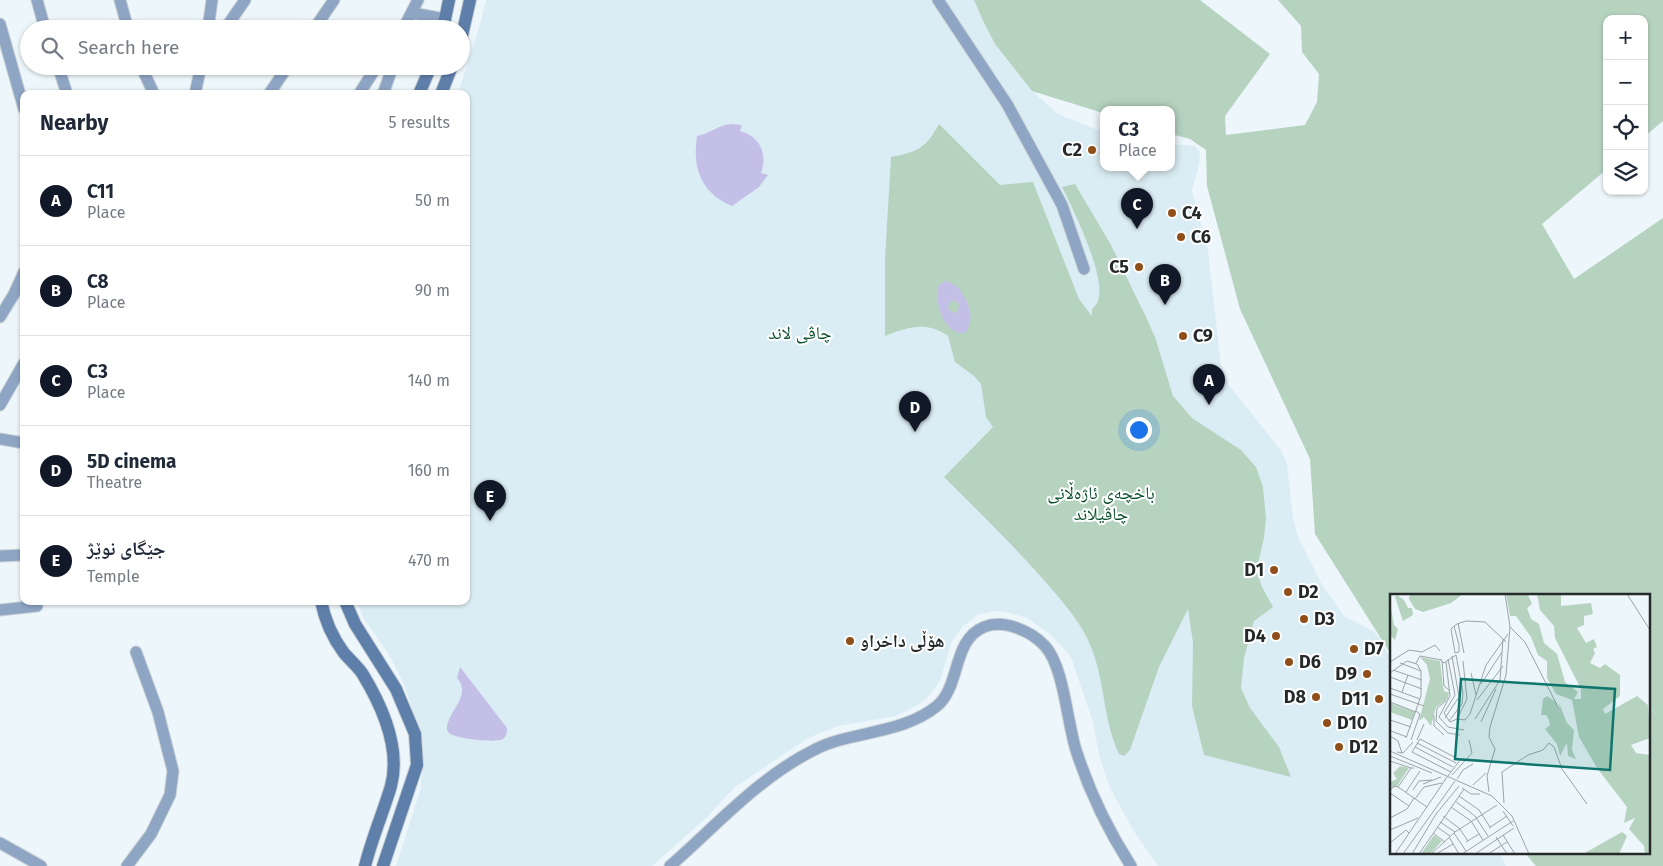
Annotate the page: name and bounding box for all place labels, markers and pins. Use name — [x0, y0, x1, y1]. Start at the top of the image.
place label: C2 — [1062, 139, 1082, 161]
marker: C2 — [1086, 144, 1098, 156]
pin: C — [1121, 188, 1153, 229]
place label: C4 — [1182, 202, 1202, 224]
marker: C4 — [1166, 207, 1178, 219]
place label: C6 — [1191, 226, 1211, 248]
marker: C6 — [1175, 231, 1187, 243]
place label: C5 — [1109, 256, 1129, 278]
marker: C5 — [1133, 261, 1145, 273]
pin: B — [1149, 264, 1181, 305]
place label: C9 — [1193, 325, 1213, 347]
marker: C9 — [1177, 330, 1189, 342]
pin: A — [1193, 364, 1225, 405]
pin: D — [899, 391, 931, 432]
pin: E — [474, 480, 506, 521]
place label: D1 — [1244, 559, 1264, 581]
marker: D1 — [1268, 564, 1280, 576]
place label: D2 — [1298, 581, 1319, 603]
marker: D2 — [1282, 586, 1294, 598]
place label: D3 — [1314, 608, 1335, 630]
marker: D3 — [1298, 613, 1310, 625]
place label: D4 — [1244, 625, 1266, 647]
place label: هۆڵی داخراو — [860, 630, 944, 652]
marker: D4 — [1270, 630, 1282, 642]
marker: هۆڵی داخراو — [844, 635, 856, 647]
place label: D7 — [1364, 638, 1384, 660]
marker: D7 — [1348, 643, 1360, 655]
place label: D6 — [1299, 651, 1321, 673]
marker: D6 — [1283, 656, 1295, 668]
place label: D9 — [1335, 663, 1357, 685]
marker: D9 — [1361, 668, 1373, 680]
place label: D8 — [1284, 686, 1306, 708]
place label: D11 — [1341, 688, 1369, 710]
marker: D8 — [1310, 691, 1322, 703]
marker: D11 — [1373, 693, 1385, 705]
place label: D10 — [1337, 712, 1367, 734]
marker: D10 — [1321, 717, 1333, 729]
place label: D12 — [1349, 736, 1378, 758]
marker: D12 — [1333, 741, 1345, 753]

